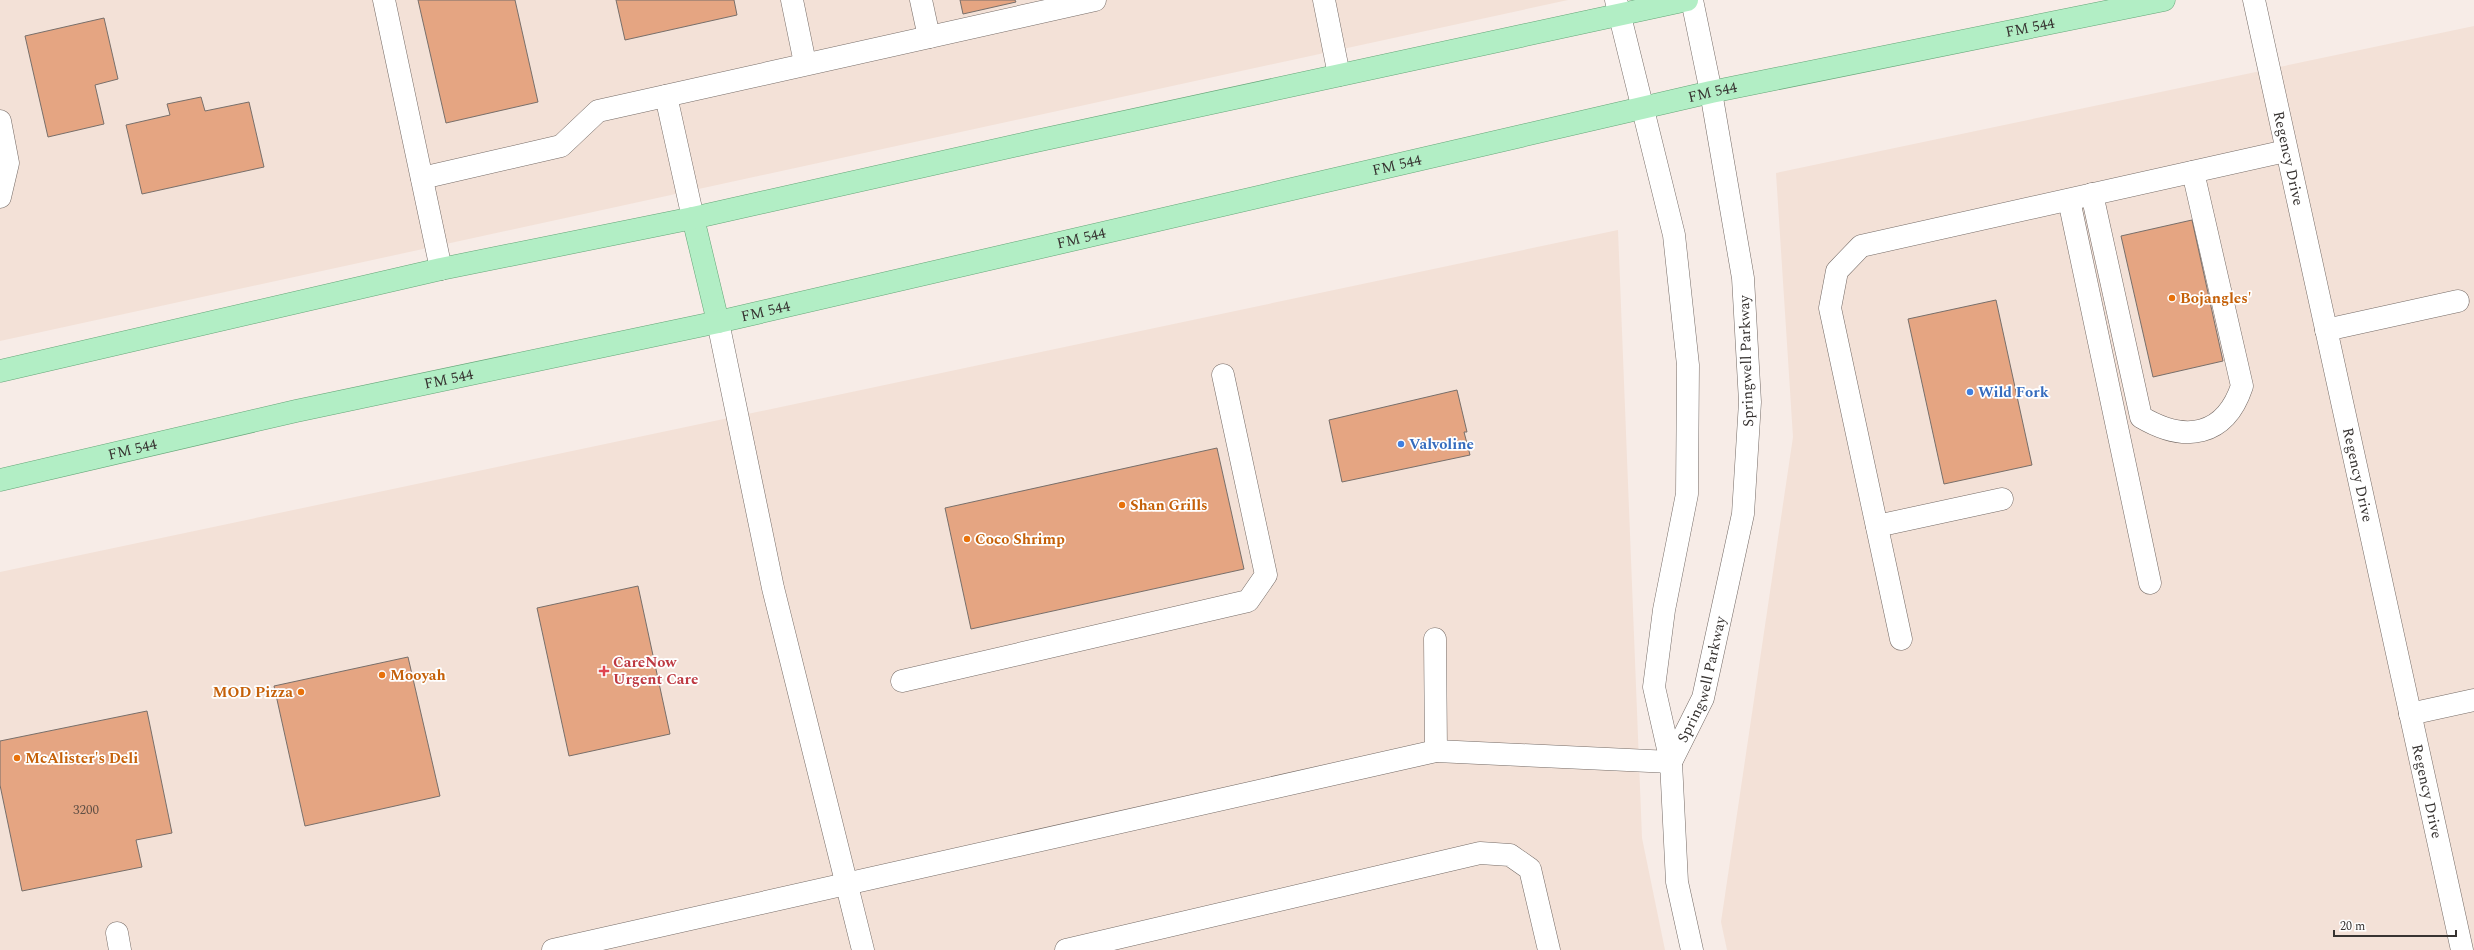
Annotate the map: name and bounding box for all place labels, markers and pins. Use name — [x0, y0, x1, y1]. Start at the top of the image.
place label: Bojangles' — [2180, 287, 2252, 310]
marker: Bojangles' — [2167, 293, 2177, 303]
place label: Wild Fork — [1978, 381, 2049, 404]
marker: Wild Fork — [1965, 387, 1975, 397]
place label: Valvoline — [1409, 433, 1474, 456]
marker: Valvoline — [1396, 439, 1406, 449]
place label: Shan Grills — [1130, 494, 1208, 517]
marker: Shan Grills — [1117, 500, 1127, 510]
place label: Coco Shrimp — [975, 528, 1065, 551]
marker: Coco Shrimp — [962, 534, 972, 544]
place label: CareNow Urgent Care — [613, 651, 698, 691]
place label: Mooyah — [390, 664, 446, 687]
marker: CareNow Urgent Care — [598, 665, 610, 677]
marker: Mooyah — [377, 670, 387, 680]
place label: MOD Pizza — [213, 681, 293, 704]
marker: MOD Pizza — [296, 687, 306, 697]
place label: McAlister's Deli — [25, 747, 138, 770]
marker: McAlister's Deli — [12, 753, 22, 763]

